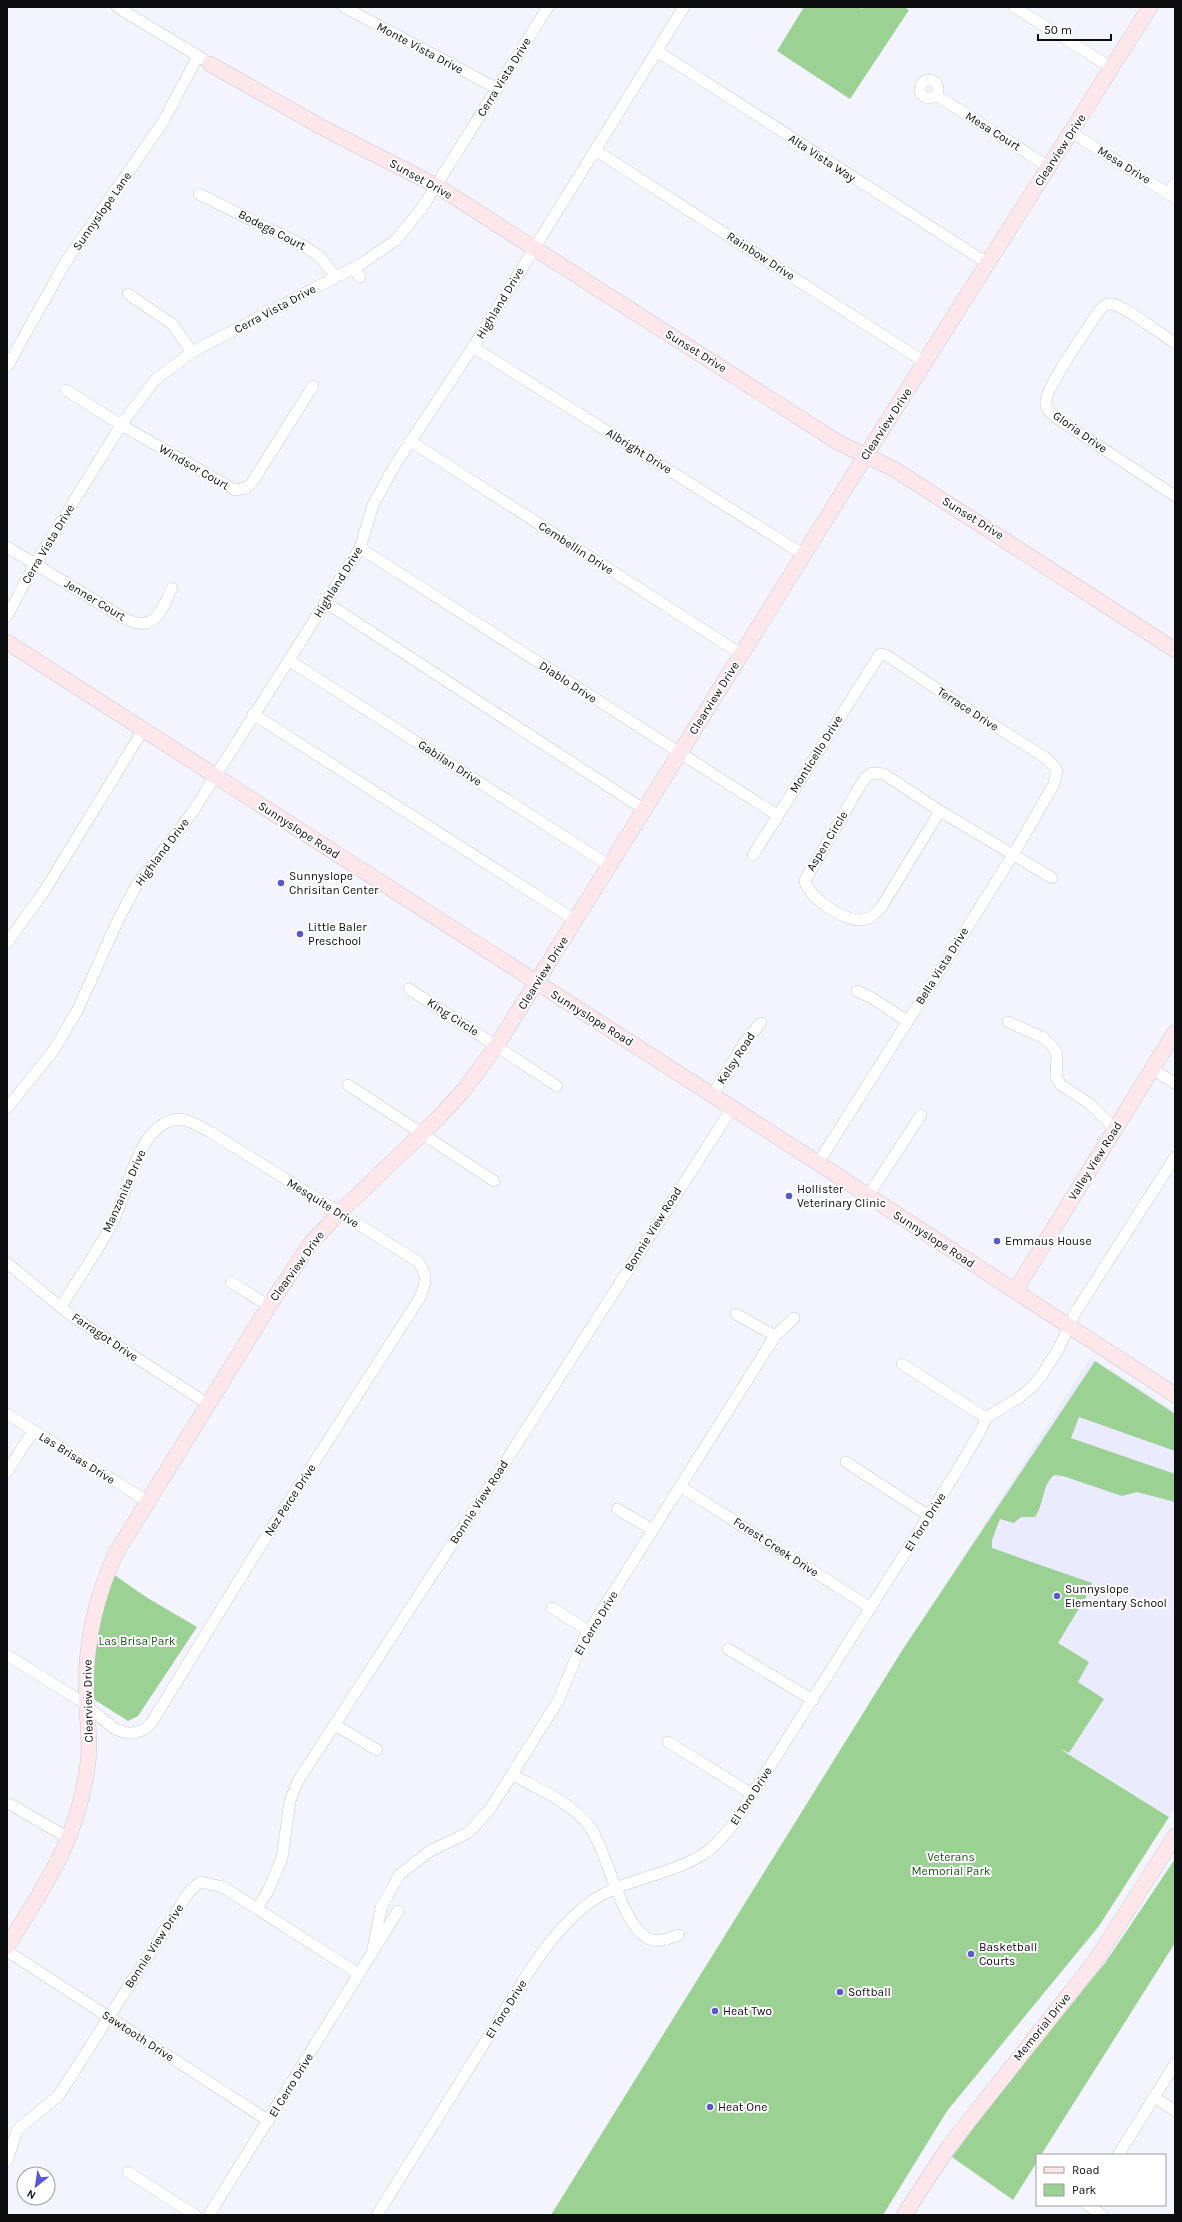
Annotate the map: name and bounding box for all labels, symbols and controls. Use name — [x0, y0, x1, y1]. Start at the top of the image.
scale bar — [1038, 16, 1111, 42]
street label: Monte Vista Drive — [374, 19, 466, 77]
text: 50 m — [1044, 23, 1072, 37]
street label: Cerra Vista Drive — [474, 35, 534, 119]
street label: Mesa Court — [963, 109, 1023, 154]
street label: Clearview Drive — [1031, 111, 1089, 189]
street label: Alta Vista Way — [786, 131, 859, 185]
street label: Mesa Drive — [1095, 143, 1153, 187]
street label: Sunset Drive — [387, 156, 455, 202]
street label: Sunnyslope Lane — [70, 169, 134, 253]
street label: Bodega Court — [236, 207, 308, 253]
street label: Rainbow Drive — [724, 229, 798, 283]
street label: Highland Drive — [473, 265, 527, 341]
street label: Cerra Vista Drive — [232, 282, 318, 336]
street label: Sunset Drive — [663, 327, 729, 375]
street label: Clearview Drive — [857, 385, 915, 463]
street label: Gloria Drive — [1050, 408, 1110, 456]
street label: Albright Drive — [604, 425, 674, 477]
street label: Windsor Court — [156, 441, 232, 493]
street label: Sunset Drive — [940, 494, 1006, 542]
street label: Cerra Vista Drive — [19, 502, 77, 586]
street label: Cembellin Drive — [536, 519, 616, 577]
street label: Highland Drive — [311, 544, 365, 620]
street label: Jenner Court — [62, 576, 129, 624]
street label: Diablo Drive — [537, 658, 599, 706]
street label: Clearview Drive — [686, 659, 742, 737]
street label: Terrace Drive — [935, 684, 1001, 734]
street label: Monticello Drive — [787, 713, 845, 795]
street label: Gabilan Drive — [416, 737, 484, 789]
street label: Sunnyslope Road — [256, 798, 342, 862]
street label: Aspen Circle — [804, 808, 850, 874]
street label: Highland Drive — [132, 816, 192, 888]
place label: Sunnyslope Chrisitan Center — [289, 869, 379, 897]
marker: Sunnyslope Chrisitan Center — [276, 878, 286, 888]
place label: Little Baler Preschool — [308, 920, 367, 948]
street label: Bella Vista Drive — [913, 925, 971, 1007]
marker: Little Baler Preschool — [295, 929, 305, 939]
street label: Clearview Drive — [515, 934, 571, 1012]
street label: Sunnyslope Road — [548, 987, 636, 1049]
street label: King Circle — [425, 995, 481, 1039]
street label: Kelsy Road — [714, 1029, 758, 1087]
street label: Valley View Road — [1065, 1119, 1125, 1203]
street label: Manzanita Drive — [99, 1147, 149, 1235]
street label: Mesquite Drive — [285, 1175, 361, 1231]
place label: Hollister Veterinary Clinic — [797, 1182, 886, 1210]
street label: Bonnie View Road — [621, 1184, 685, 1274]
marker: Hollister Veterinary Clinic — [784, 1191, 794, 1201]
street label: Sunnyslope Road — [891, 1207, 977, 1271]
street label: Clearview Drive — [267, 1228, 327, 1304]
place label: Emmaus House — [1005, 1234, 1092, 1248]
marker: Emmaus House — [992, 1236, 1002, 1246]
street label: Farragot Drive — [69, 1310, 141, 1364]
street label: Las Brisas Drive — [36, 1429, 118, 1487]
street label: Bonnie View Road — [447, 1458, 511, 1546]
street label: Nez Perce Drive — [261, 1461, 319, 1539]
street label: El Toro Drive — [901, 1490, 949, 1554]
street label: Forest Creek Drive — [731, 1514, 821, 1580]
place label: Sunnyslope Elementary School — [1065, 1582, 1167, 1610]
street label: El Cerro Drive — [571, 1588, 621, 1658]
marker: Sunnyslope Elementary School — [1052, 1591, 1062, 1601]
park label: Las Brisa Park — [99, 1634, 176, 1648]
street label: Clearview Drive — [80, 1659, 96, 1743]
street label: El Toro Drive — [727, 1764, 775, 1828]
park label: Veterans Memorial Park — [911, 1850, 991, 1878]
street label: Bonnie View Drive — [122, 1901, 186, 1991]
place label: Basketball Courts — [979, 1940, 1037, 1968]
marker: Basketball Courts — [966, 1949, 976, 1959]
street label: El Toro Drive — [482, 1977, 530, 2041]
place label: Softball — [848, 1985, 891, 1999]
marker: Softball — [835, 1987, 845, 1997]
street label: Memorial Drive — [1010, 1990, 1074, 2064]
place label: Heat Two — [723, 2004, 772, 2018]
marker: Heat Two — [710, 2006, 720, 2016]
street label: Sawtooth Drive — [99, 2008, 177, 2064]
street label: El Cerro Drive — [266, 2051, 316, 2119]
place label: Heat One — [718, 2100, 767, 2114]
marker: Heat One — [705, 2102, 715, 2112]
legend — [1036, 2154, 1166, 2206]
text: Road — [1072, 2163, 1100, 2177]
north arrow — [16, 2166, 56, 2206]
text: Park — [1072, 2183, 1097, 2197]
text: N — [25, 2187, 38, 2202]

